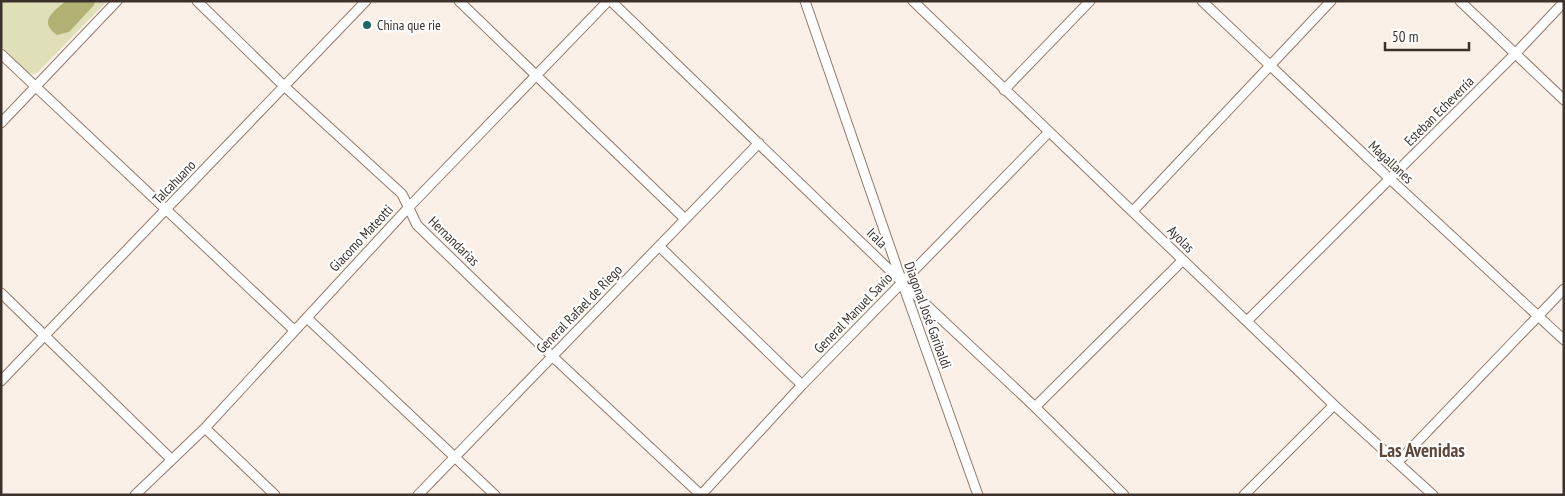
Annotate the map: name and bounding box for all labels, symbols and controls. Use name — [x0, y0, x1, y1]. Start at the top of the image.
place label: China que rie — [377, 16, 441, 34]
marker: China que rie — [361, 19, 373, 31]
scale bar — [1385, 20, 1469, 52]
text: 50 m — [1392, 27, 1418, 46]
street label: Esteban Echeverría — [1400, 72, 1478, 150]
street label: Magallanes — [1365, 137, 1417, 188]
street label: Talcahuano — [149, 156, 199, 208]
street label: Giacomo Mateotti — [325, 201, 397, 275]
street label: Hernandarias — [425, 212, 483, 270]
street label: Ayolas — [1164, 222, 1199, 257]
street label: Irala — [863, 224, 891, 252]
street label: Diagonal José Garibaldi — [900, 259, 956, 371]
street label: General Rafael de Riego — [532, 261, 626, 357]
street label: General Manuel Savio — [810, 269, 896, 357]
district label: Las Avenidas — [1379, 438, 1465, 462]

